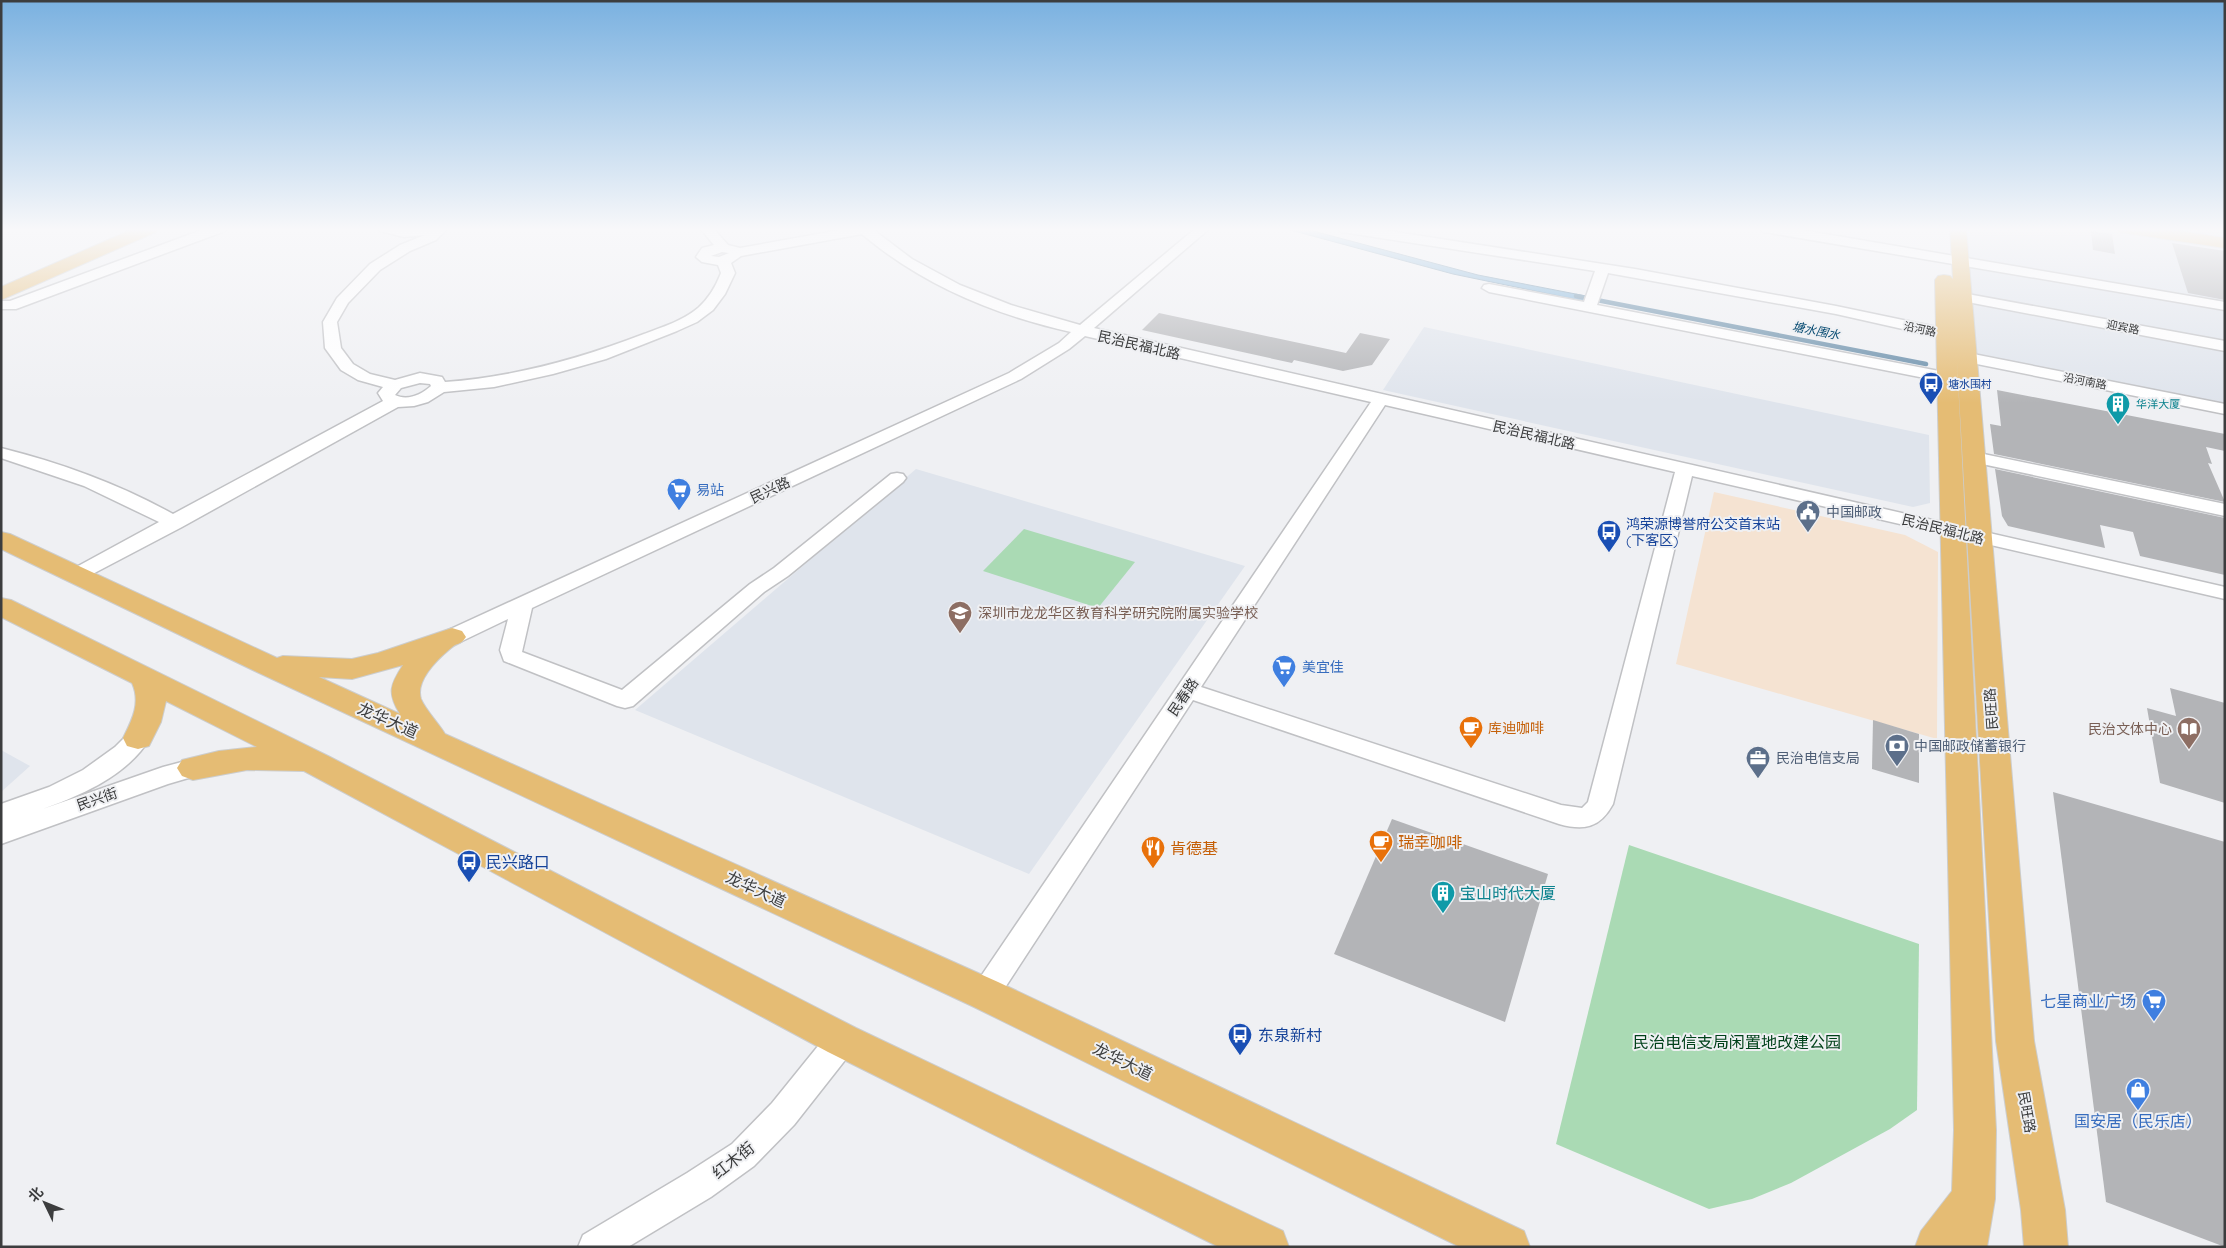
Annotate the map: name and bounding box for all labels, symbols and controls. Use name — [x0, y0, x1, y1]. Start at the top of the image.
street label: 迎宾路 — [2105, 317, 2141, 337]
water label: 塘水围水 — [1791, 319, 1842, 343]
street label: 沿河路 — [1902, 319, 1938, 339]
street label: 民治民福北路 — [1096, 327, 1182, 363]
street label: 沿河南路 — [2062, 370, 2108, 392]
bus stop icon: 塘水围村 — [1918, 371, 1944, 405]
place label: 塘水围村 — [1948, 377, 1992, 391]
building icon: 华洋大厦 — [2105, 391, 2131, 425]
place label: 华洋大厦 — [2136, 397, 2180, 411]
street label: 民治民福北路 — [1491, 417, 1577, 453]
street label: 民兴路 — [747, 473, 793, 507]
supermarket icon: 易站 — [666, 477, 692, 511]
place label: 易站 — [696, 481, 724, 499]
public building icon: 中国邮政 — [1795, 499, 1821, 533]
place label: 中国邮政 — [1826, 503, 1882, 521]
street label: 民治民福北路 — [1900, 510, 1986, 548]
place label: 鸿荣源博誉府公交首末站 (下客区) — [1626, 515, 1780, 549]
bus stop icon: 鸿荣源博誉府公交首末站 (下客区) — [1596, 519, 1622, 553]
school or university icon: 深圳市龙龙华区教育科学研究院附属实验学校 — [947, 600, 973, 634]
place label: 深圳市龙龙华区教育科学研究院附属实验学校 — [978, 604, 1258, 622]
supermarket icon: 美宜佳 — [1271, 654, 1297, 688]
place label: 美宜佳 — [1302, 658, 1344, 676]
street label: 民春路 — [1164, 675, 1202, 719]
street label: 民旺路 — [1981, 687, 2001, 731]
street label: 龙华大道 — [355, 698, 421, 742]
cafe icon: 库迪咖啡 — [1458, 715, 1484, 749]
library icon: 民治文体中心 — [2176, 716, 2202, 750]
place label: 库迪咖啡 — [1488, 719, 1544, 737]
place label: 民治文体中心 — [2088, 720, 2172, 738]
bank icon: 中国邮政储蓄银行 — [1884, 733, 1910, 767]
place label: 中国邮政储蓄银行 — [1914, 737, 2026, 755]
office icon: 民治电信支局 — [1745, 745, 1771, 779]
place label: 民治电信支局 — [1776, 749, 1860, 767]
street label: 民兴街 — [74, 784, 120, 814]
cafe icon: 瑞幸咖啡 — [1368, 829, 1394, 863]
place label: 瑞幸咖啡 — [1398, 832, 1462, 852]
restaurant icon: 肯德基 — [1140, 835, 1166, 869]
place label: 肯德基 — [1170, 838, 1218, 858]
bus stop icon: 民兴路口 — [456, 849, 482, 883]
place label: 民兴路口 — [486, 852, 550, 872]
street label: 龙华大道 — [723, 866, 789, 912]
building icon: 宝山时代大厦 — [1430, 880, 1456, 914]
place label: 宝山时代大厦 — [1460, 883, 1556, 903]
supermarket icon: 七星商业广场 — [2141, 988, 2167, 1022]
place label: 七星商业广场 — [2040, 991, 2136, 1011]
bus stop icon: 东泉新村 — [1227, 1022, 1253, 1056]
place label: 东泉新村 — [1258, 1025, 1322, 1045]
park label: 民治电信支局闲置地改建公园 — [1633, 1032, 1841, 1052]
street label: 龙华大道 — [1090, 1038, 1156, 1084]
shop icon: 国安居（民乐店） — [2125, 1077, 2151, 1111]
street label: 民旺路 — [2014, 1090, 2040, 1134]
place label: 国安居（民乐店） — [2074, 1111, 2202, 1131]
street label: 红木街 — [708, 1137, 758, 1183]
north arrow — [20, 1178, 70, 1228]
text: 北 — [24, 1183, 47, 1205]

